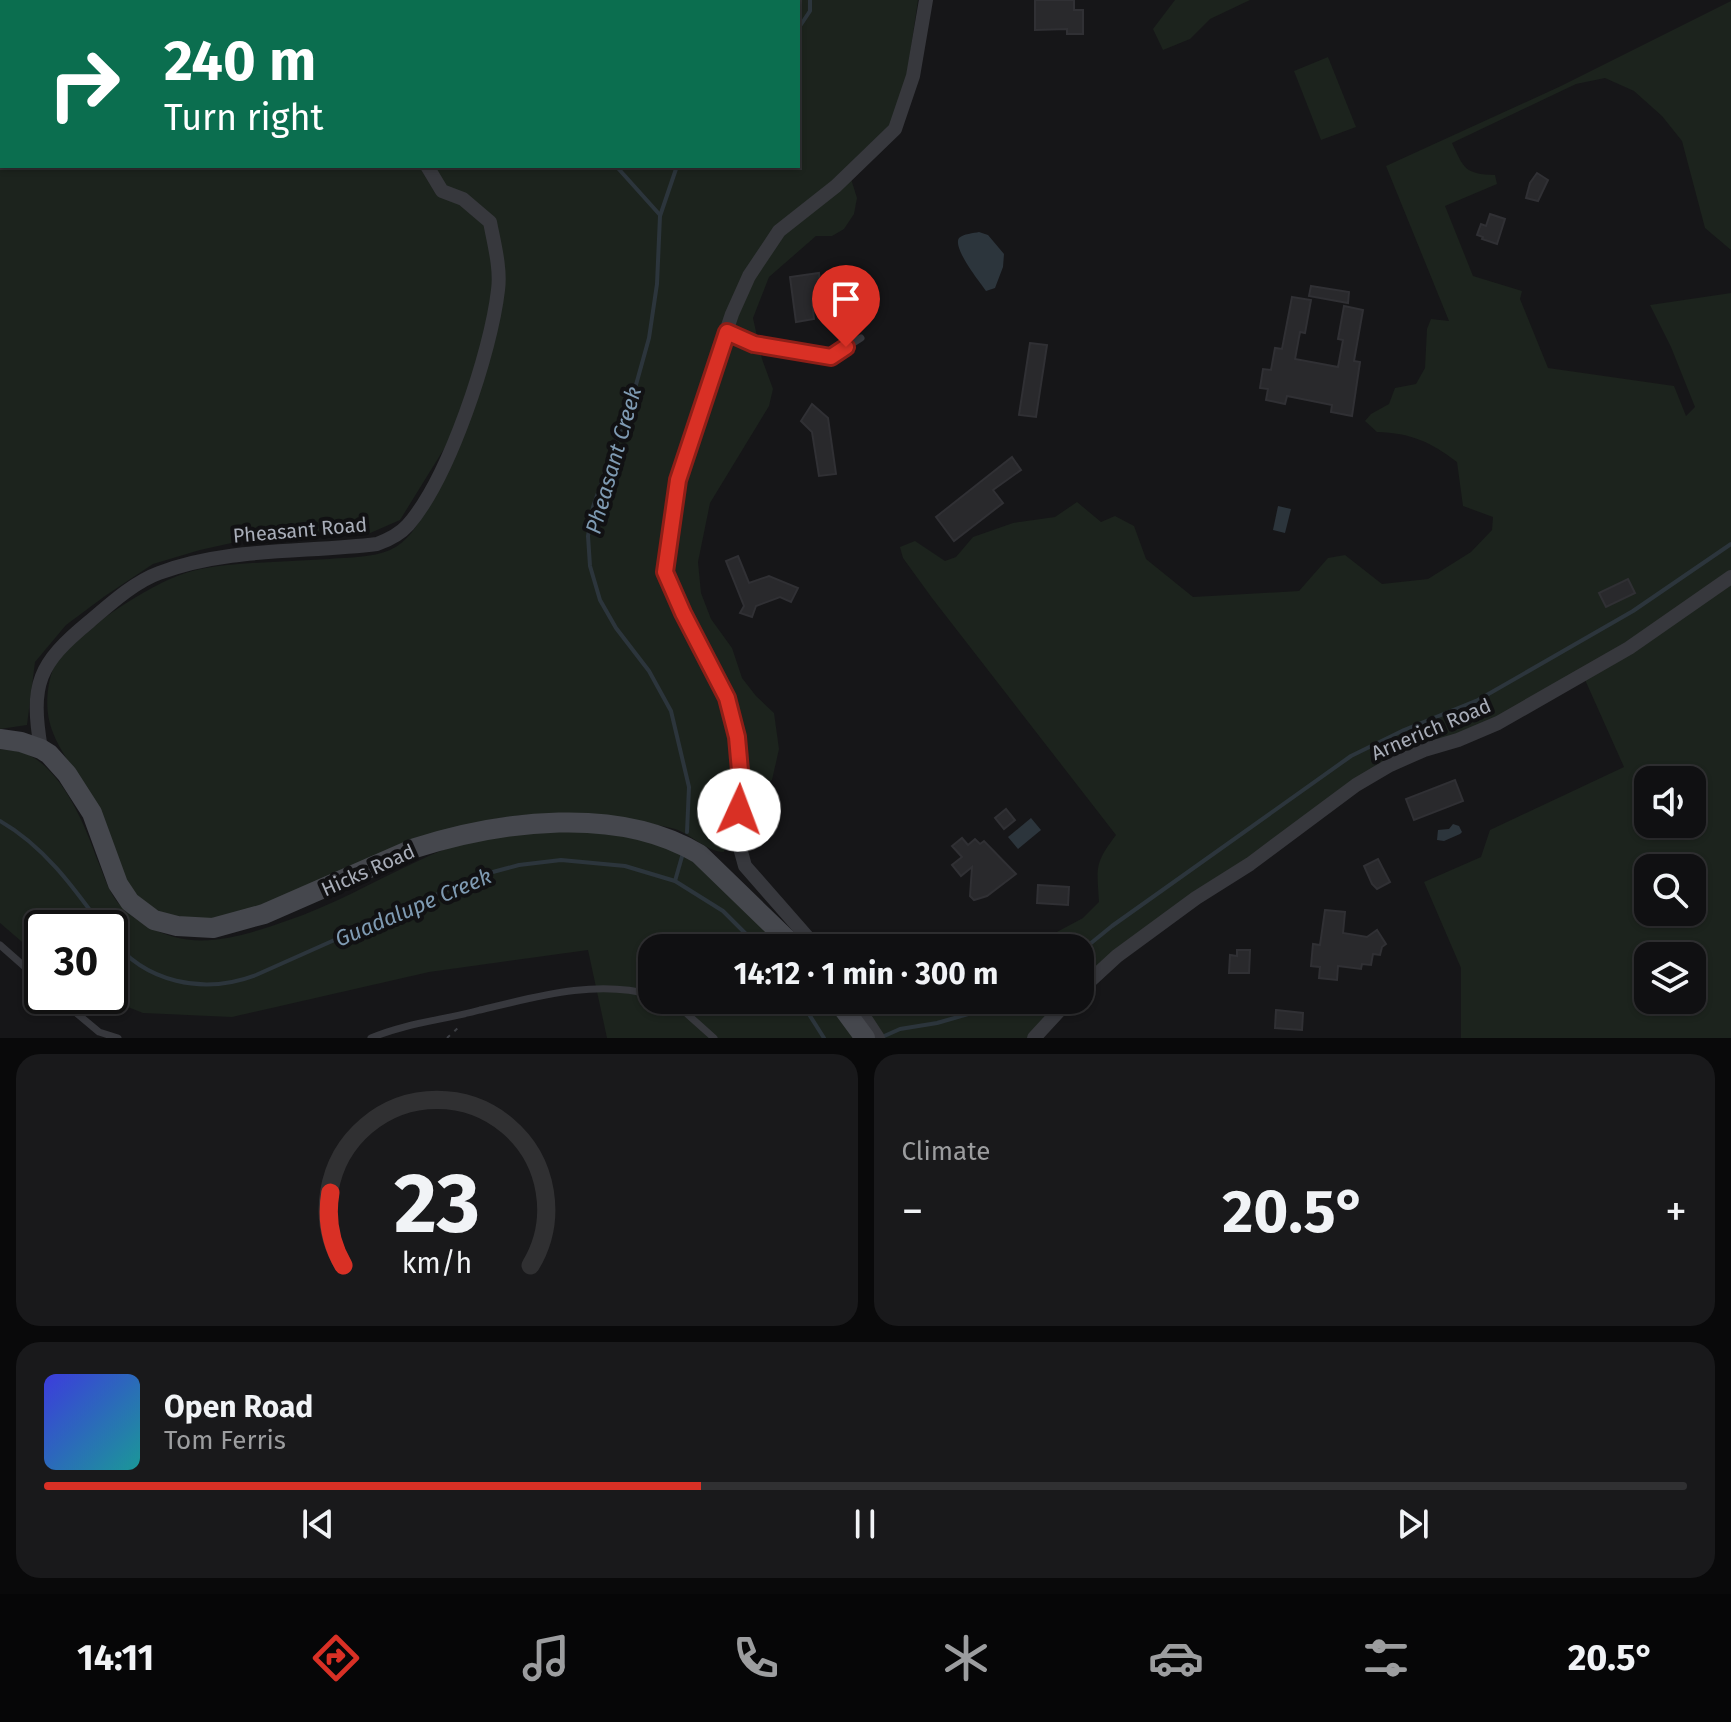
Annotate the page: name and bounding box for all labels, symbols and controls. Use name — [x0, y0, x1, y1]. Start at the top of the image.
text: 240 m — [164, 28, 316, 95]
icon: right — [32, 32, 136, 136]
text: Turn right — [164, 96, 324, 140]
pin — [812, 265, 880, 347]
icon: arrive — [824, 277, 868, 321]
water label: Pheasant Creek — [580, 383, 647, 537]
street label: Pheasant Road — [232, 512, 368, 548]
street label: Arnerich Road — [1367, 693, 1495, 765]
map controls — [1634, 766, 1706, 1014]
button: sound — [1634, 766, 1706, 838]
position arrow — [697, 768, 781, 852]
street label: Hicks Road — [318, 839, 418, 901]
button: search — [1634, 854, 1706, 926]
water label: Guadalupe Creek — [331, 862, 496, 953]
speed limit sign: 30 — [24, 910, 128, 1014]
button: layers — [1634, 942, 1706, 1014]
text: 14:12 · 1 min · 300 m — [734, 956, 998, 992]
text: Climate — [902, 1136, 990, 1167]
text: 23 — [394, 1154, 480, 1254]
text: 20.5° — [1222, 1176, 1366, 1248]
text: − — [902, 1185, 924, 1238]
text: + — [1665, 1185, 1687, 1238]
text: km/h — [401, 1246, 472, 1281]
text: Open Road — [164, 1389, 313, 1425]
text: Tom Ferris — [164, 1425, 286, 1456]
icon: previous — [296, 1502, 340, 1546]
icon: pause — [843, 1502, 887, 1546]
icon: next — [1391, 1502, 1435, 1546]
icon: directions — [308, 1630, 364, 1686]
icon: music — [518, 1630, 574, 1686]
icon: phone — [728, 1630, 784, 1686]
icon: climate — [938, 1630, 994, 1686]
icon: car — [1148, 1630, 1204, 1686]
icon: filters — [1358, 1630, 1414, 1686]
text: 14:11 — [77, 1636, 154, 1680]
text: 20.5° — [1568, 1636, 1654, 1680]

